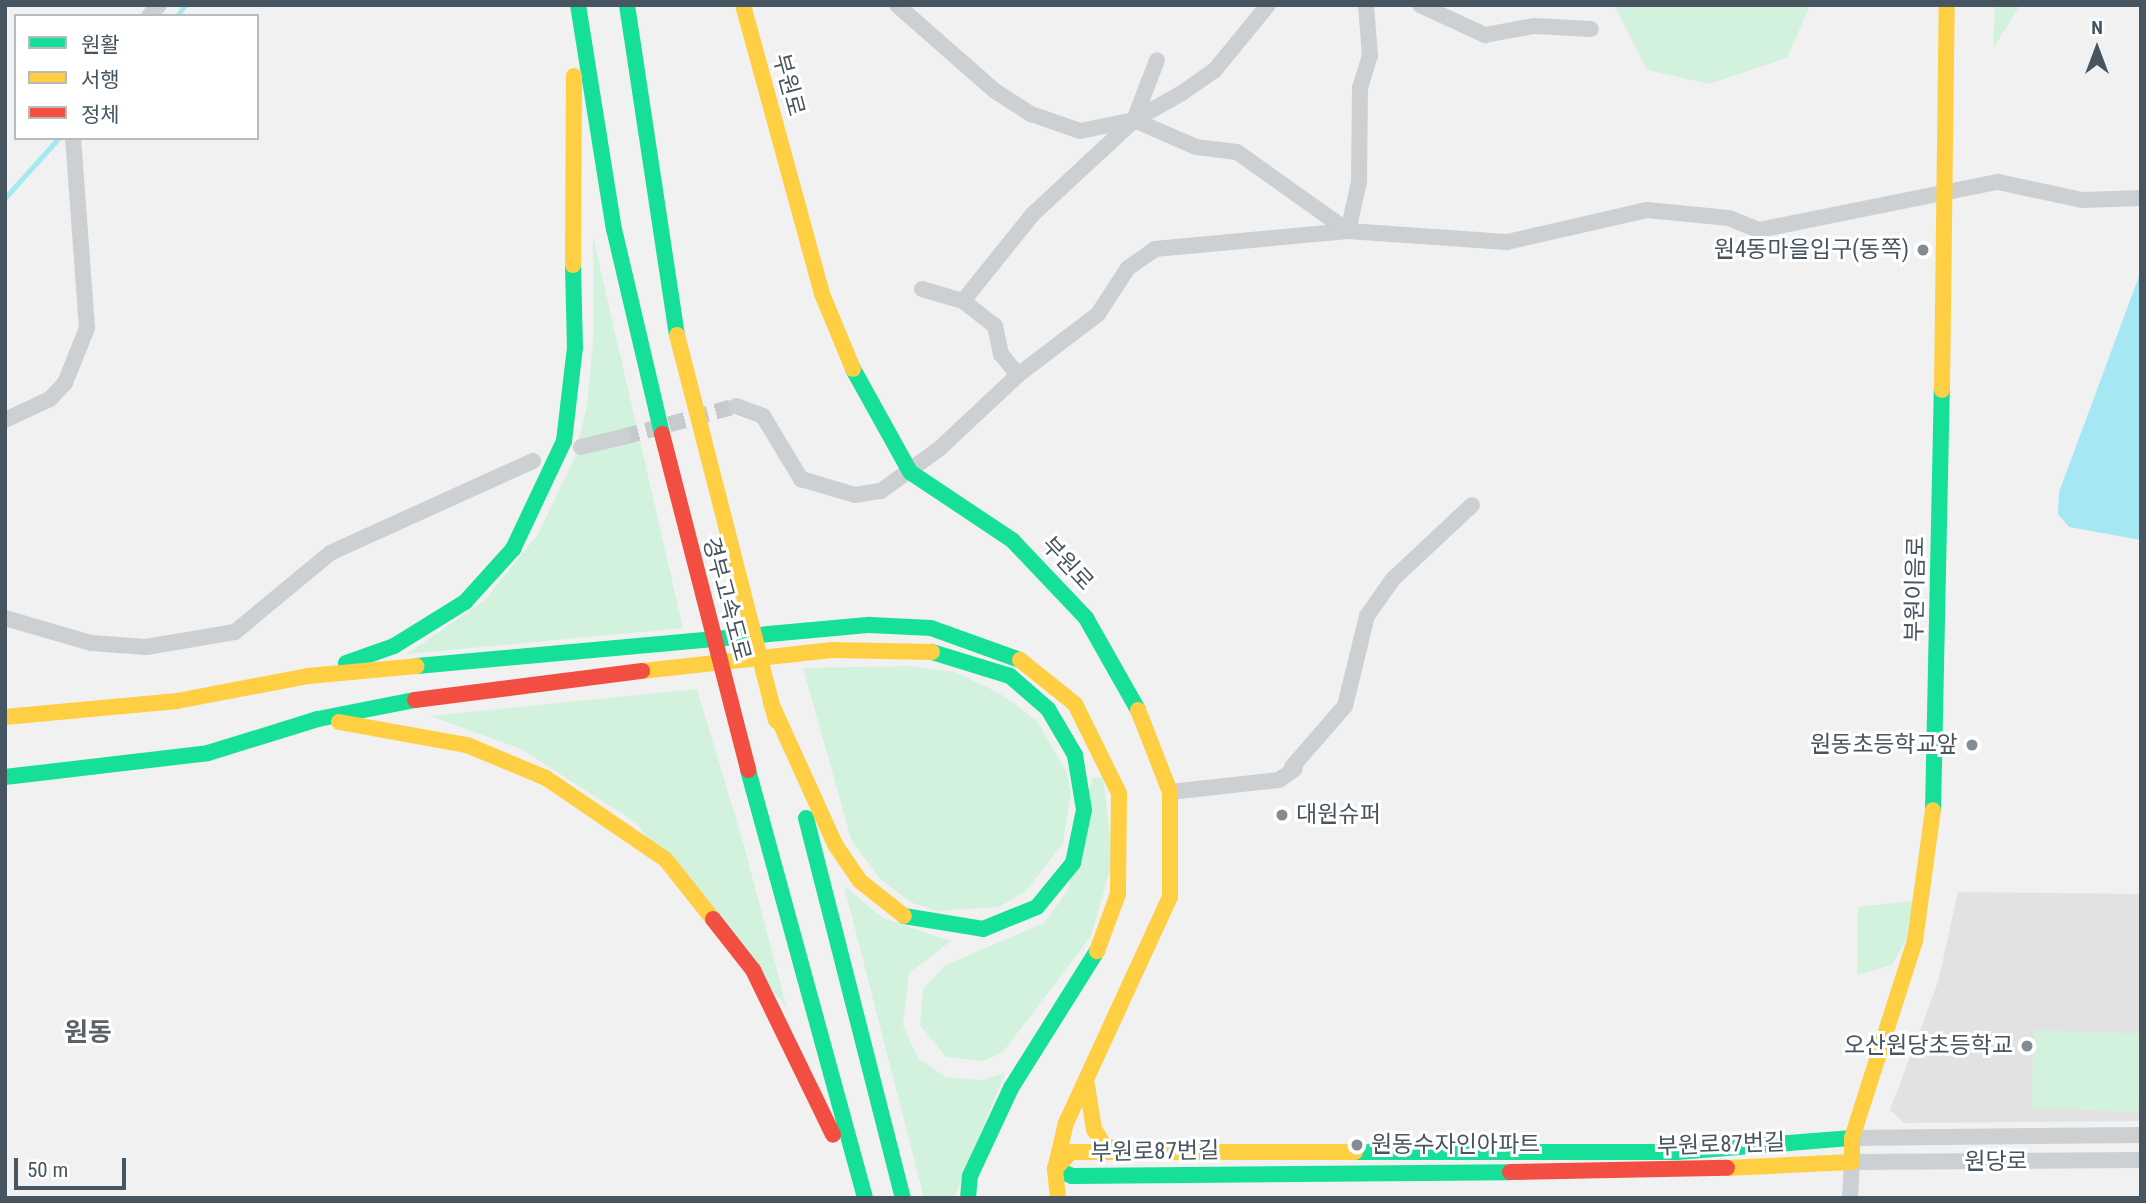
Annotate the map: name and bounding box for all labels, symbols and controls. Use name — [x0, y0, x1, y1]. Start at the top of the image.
legend — [14, 14, 259, 140]
north arrow — [2062, 14, 2132, 84]
text: N — [2091, 16, 2103, 39]
text: 원활 — [81, 33, 120, 57]
street label: 부원로 — [766, 51, 810, 119]
text: 서행 — [81, 68, 120, 92]
text: 정체 — [81, 103, 120, 127]
place label: 원4동마을입구(동쪽) — [1714, 236, 1909, 264]
marker: 원4동마을입구(동쪽) — [1915, 242, 1931, 258]
street label: 부원로 — [1035, 531, 1099, 597]
street label: 경부고속도로 — [696, 534, 756, 664]
street label: 부원이음로 — [1901, 536, 1931, 642]
place label: 원동초등학교앞 — [1810, 731, 1958, 759]
marker: 원동초등학교앞 — [1964, 737, 1980, 753]
place label: 대원슈퍼 — [1296, 801, 1381, 829]
marker: 대원슈퍼 — [1274, 807, 1290, 823]
district label: 원동 — [64, 1017, 112, 1049]
place label: 오산원당초등학교 — [1844, 1032, 2013, 1060]
marker: 오산원당초등학교 — [2019, 1038, 2035, 1054]
street label: 부원로87번길 — [1656, 1129, 1786, 1161]
place label: 원동수자인아파트 — [1371, 1131, 1540, 1159]
street label: 부원로87번길 — [1091, 1137, 1219, 1167]
marker: 원동수자인아파트 — [1349, 1137, 1365, 1153]
scale bar — [18, 1144, 130, 1188]
street label: 원당로 — [1964, 1148, 2028, 1176]
text: 50 m — [27, 1158, 68, 1182]

